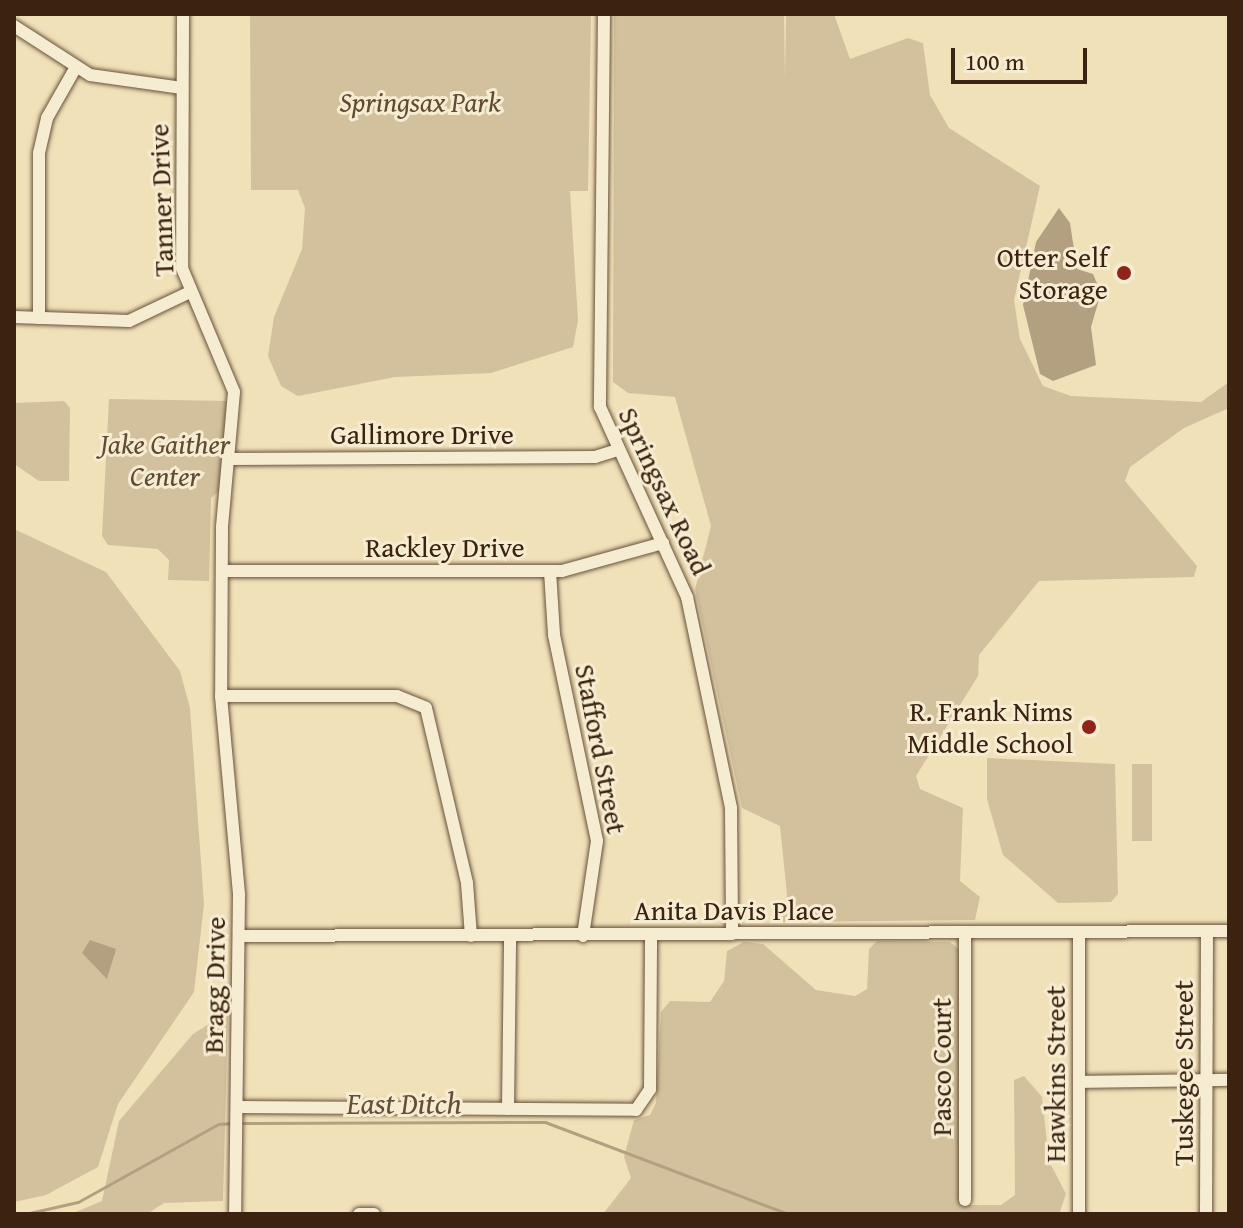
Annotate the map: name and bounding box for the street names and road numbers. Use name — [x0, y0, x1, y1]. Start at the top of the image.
street label: Tanner Drive — [142, 123, 180, 277]
street label: Springsax Road — [611, 402, 719, 580]
street label: Gallimore Drive — [330, 417, 514, 451]
street label: Rackley Drive — [365, 530, 525, 564]
street label: Stafford Street — [568, 661, 634, 837]
street label: Anita Davis Place — [634, 893, 834, 927]
street label: Bragg Drive — [196, 916, 232, 1054]
street label: Tuskegee Street — [1166, 980, 1200, 1166]
street label: Hawkins Street — [1038, 985, 1072, 1163]
street label: Pasco Court — [924, 998, 958, 1136]

